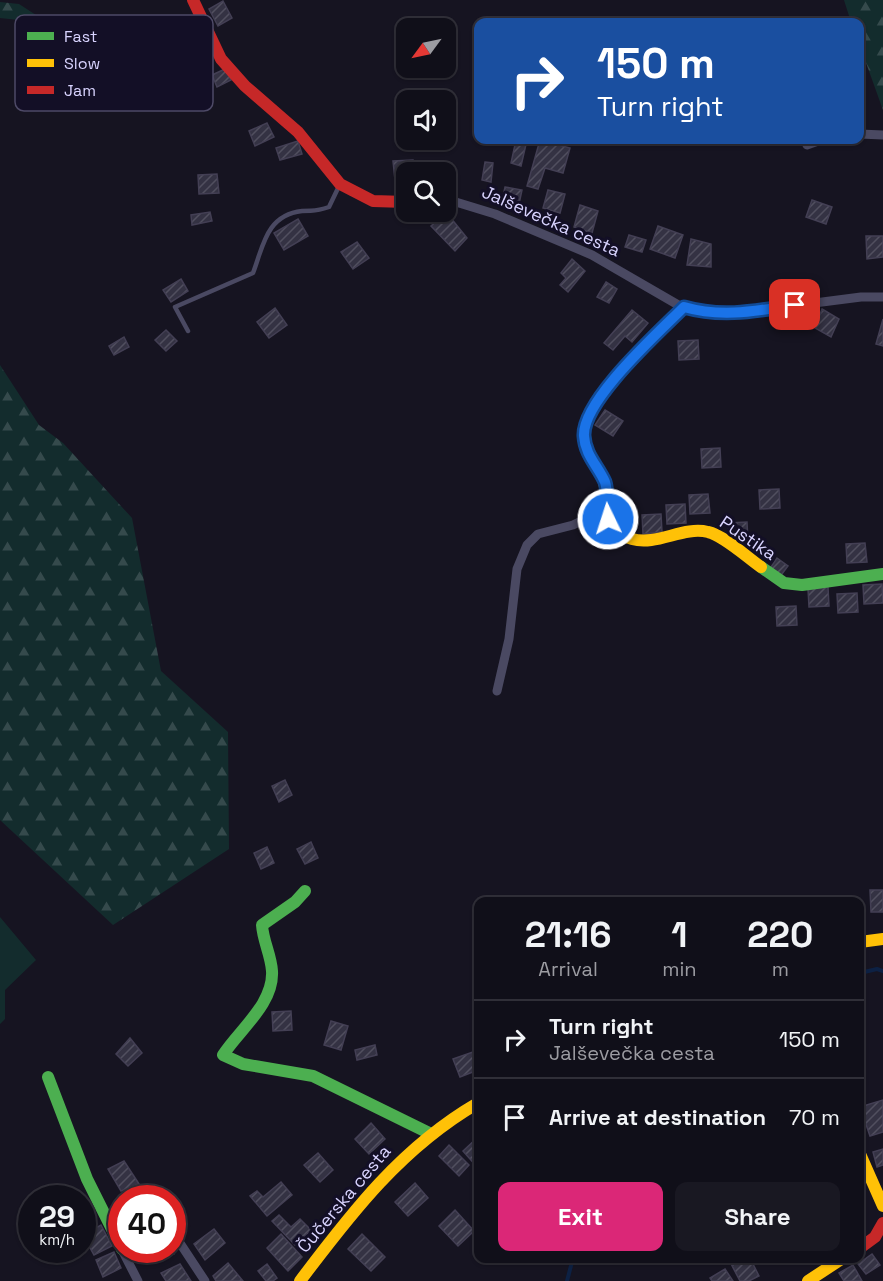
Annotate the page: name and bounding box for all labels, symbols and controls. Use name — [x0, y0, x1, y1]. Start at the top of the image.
legend — [15, 15, 213, 111]
north arrow — [396, 18, 456, 78]
map controls — [396, 18, 456, 222]
text: Fast — [64, 26, 97, 47]
text: 150 m — [597, 37, 715, 90]
icon: right — [498, 42, 576, 120]
text: Slow — [64, 53, 100, 74]
text: Jam — [64, 80, 96, 101]
text: Turn right — [597, 89, 724, 124]
button: sound — [396, 90, 456, 150]
button: search — [396, 162, 456, 222]
street label: Jalševečka cesta — [478, 180, 624, 261]
pin — [769, 279, 820, 330]
icon: arrive — [778, 288, 811, 321]
position arrow — [576, 487, 640, 551]
street label: Pustika — [715, 510, 781, 565]
text: 21:16 — [525, 912, 612, 958]
text: 1 — [671, 912, 688, 958]
text: 220 — [747, 912, 813, 958]
text: Arrival — [538, 956, 598, 982]
text: min — [662, 956, 697, 982]
text: m — [772, 956, 789, 982]
text: Turn right — [549, 1012, 654, 1040]
icon: right — [498, 1023, 531, 1056]
text: 150 m — [779, 1025, 840, 1053]
text: Jalševečka cesta — [549, 1040, 715, 1066]
icon: arrive — [498, 1101, 531, 1134]
text: Arrive at destination — [549, 1103, 766, 1131]
text: 70 m — [789, 1103, 840, 1131]
street label: Čučerska cesta — [292, 1140, 395, 1257]
button: Exit — [498, 1182, 663, 1251]
button: Share — [675, 1182, 840, 1251]
speed limit sign: 40 — [108, 1185, 186, 1263]
text: 29 — [39, 1197, 75, 1236]
text: km/h — [39, 1230, 75, 1249]

